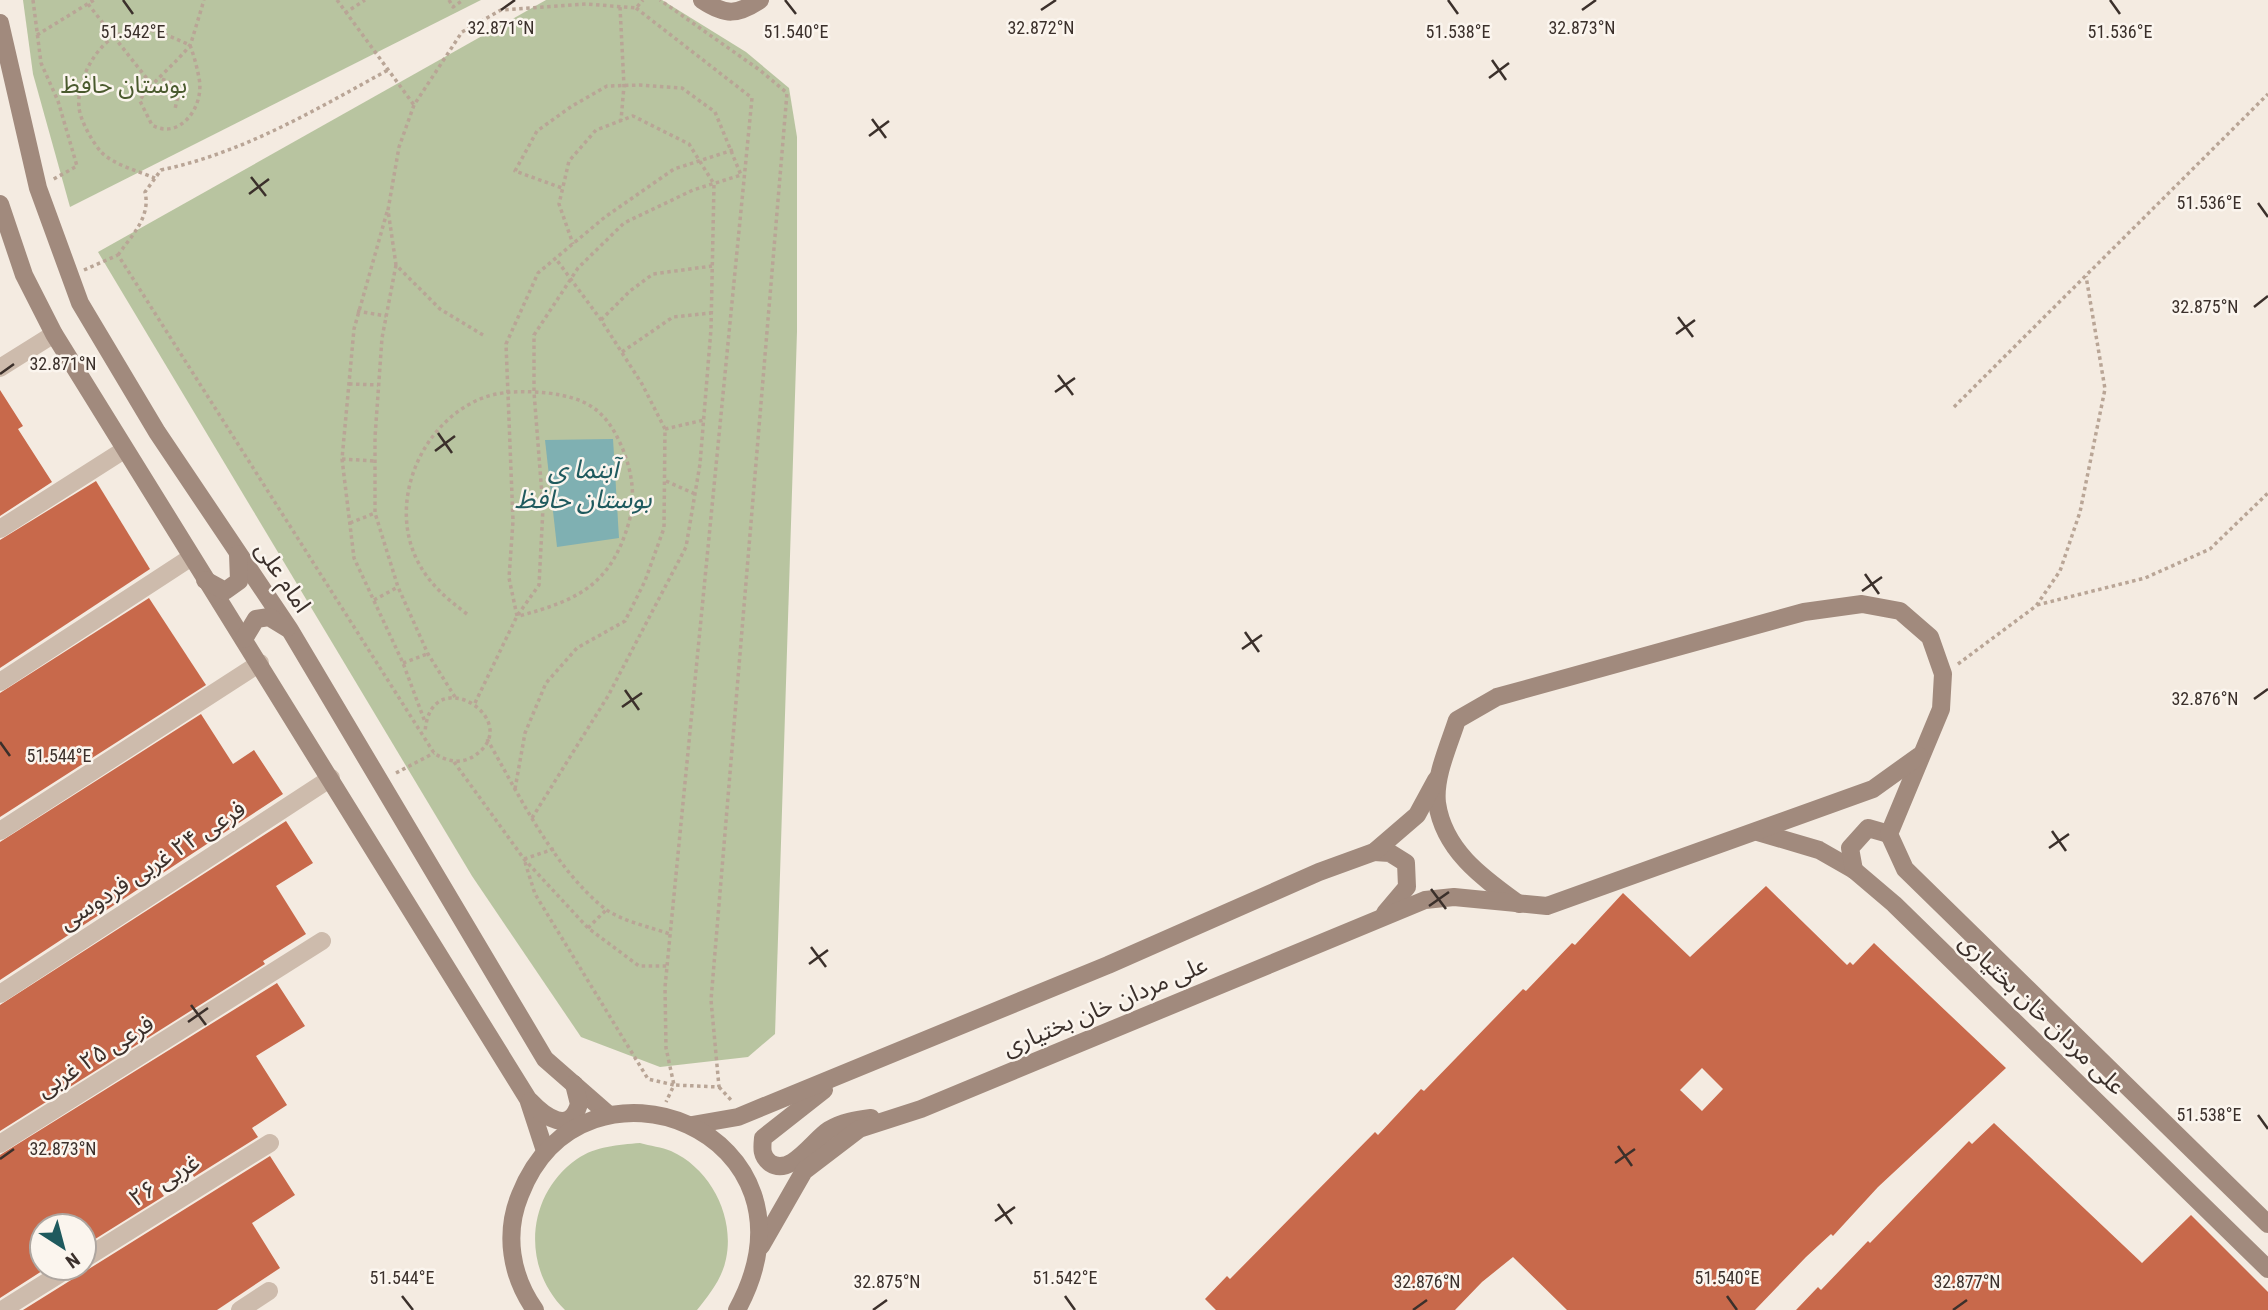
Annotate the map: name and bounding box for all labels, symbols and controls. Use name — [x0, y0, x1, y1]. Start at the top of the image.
text: 32.871°N — [467, 17, 535, 38]
text: 32.872°N — [1007, 17, 1075, 38]
text: 32.873°N — [1548, 17, 1616, 38]
text: 51.542°E — [101, 21, 165, 42]
text: 51.540°E — [764, 21, 828, 42]
text: 51.538°E — [1426, 21, 1490, 42]
text: 51.536°E — [2088, 21, 2152, 42]
park label: بوستان حافظ — [61, 71, 187, 99]
text: 51.536°E — [2177, 192, 2241, 213]
text: 32.875°N — [2171, 296, 2239, 317]
text: 32.871°N — [29, 353, 97, 374]
water label: آبنما ی بوستان حافظ — [515, 454, 652, 514]
street label: امام علی — [246, 536, 317, 620]
text: 32.876°N — [2171, 688, 2239, 709]
text: 51.544°E — [27, 745, 91, 766]
street label: فرعی ۲۴ غربی فردوسی — [54, 794, 250, 936]
street label: علی مردان خان بختیاری — [1953, 928, 2131, 1100]
street label: علی مردان خان بختیاری — [998, 950, 1212, 1062]
street label: فرعی ۲۵ غربی — [31, 1009, 159, 1103]
text: 51.538°E — [2177, 1104, 2241, 1125]
text: 32.873°N — [29, 1138, 97, 1159]
street label: ۲۶ غربی — [124, 1147, 204, 1213]
north arrow — [28, 1212, 98, 1282]
text: N — [61, 1248, 84, 1273]
text: 51.544°E — [370, 1267, 434, 1288]
text: 51.542°E — [1033, 1267, 1097, 1288]
text: 51.540°E — [1695, 1267, 1759, 1288]
text: 32.875°N — [853, 1271, 921, 1292]
text: 32.876°N — [1393, 1271, 1461, 1292]
text: 32.877°N — [1933, 1271, 2001, 1292]

